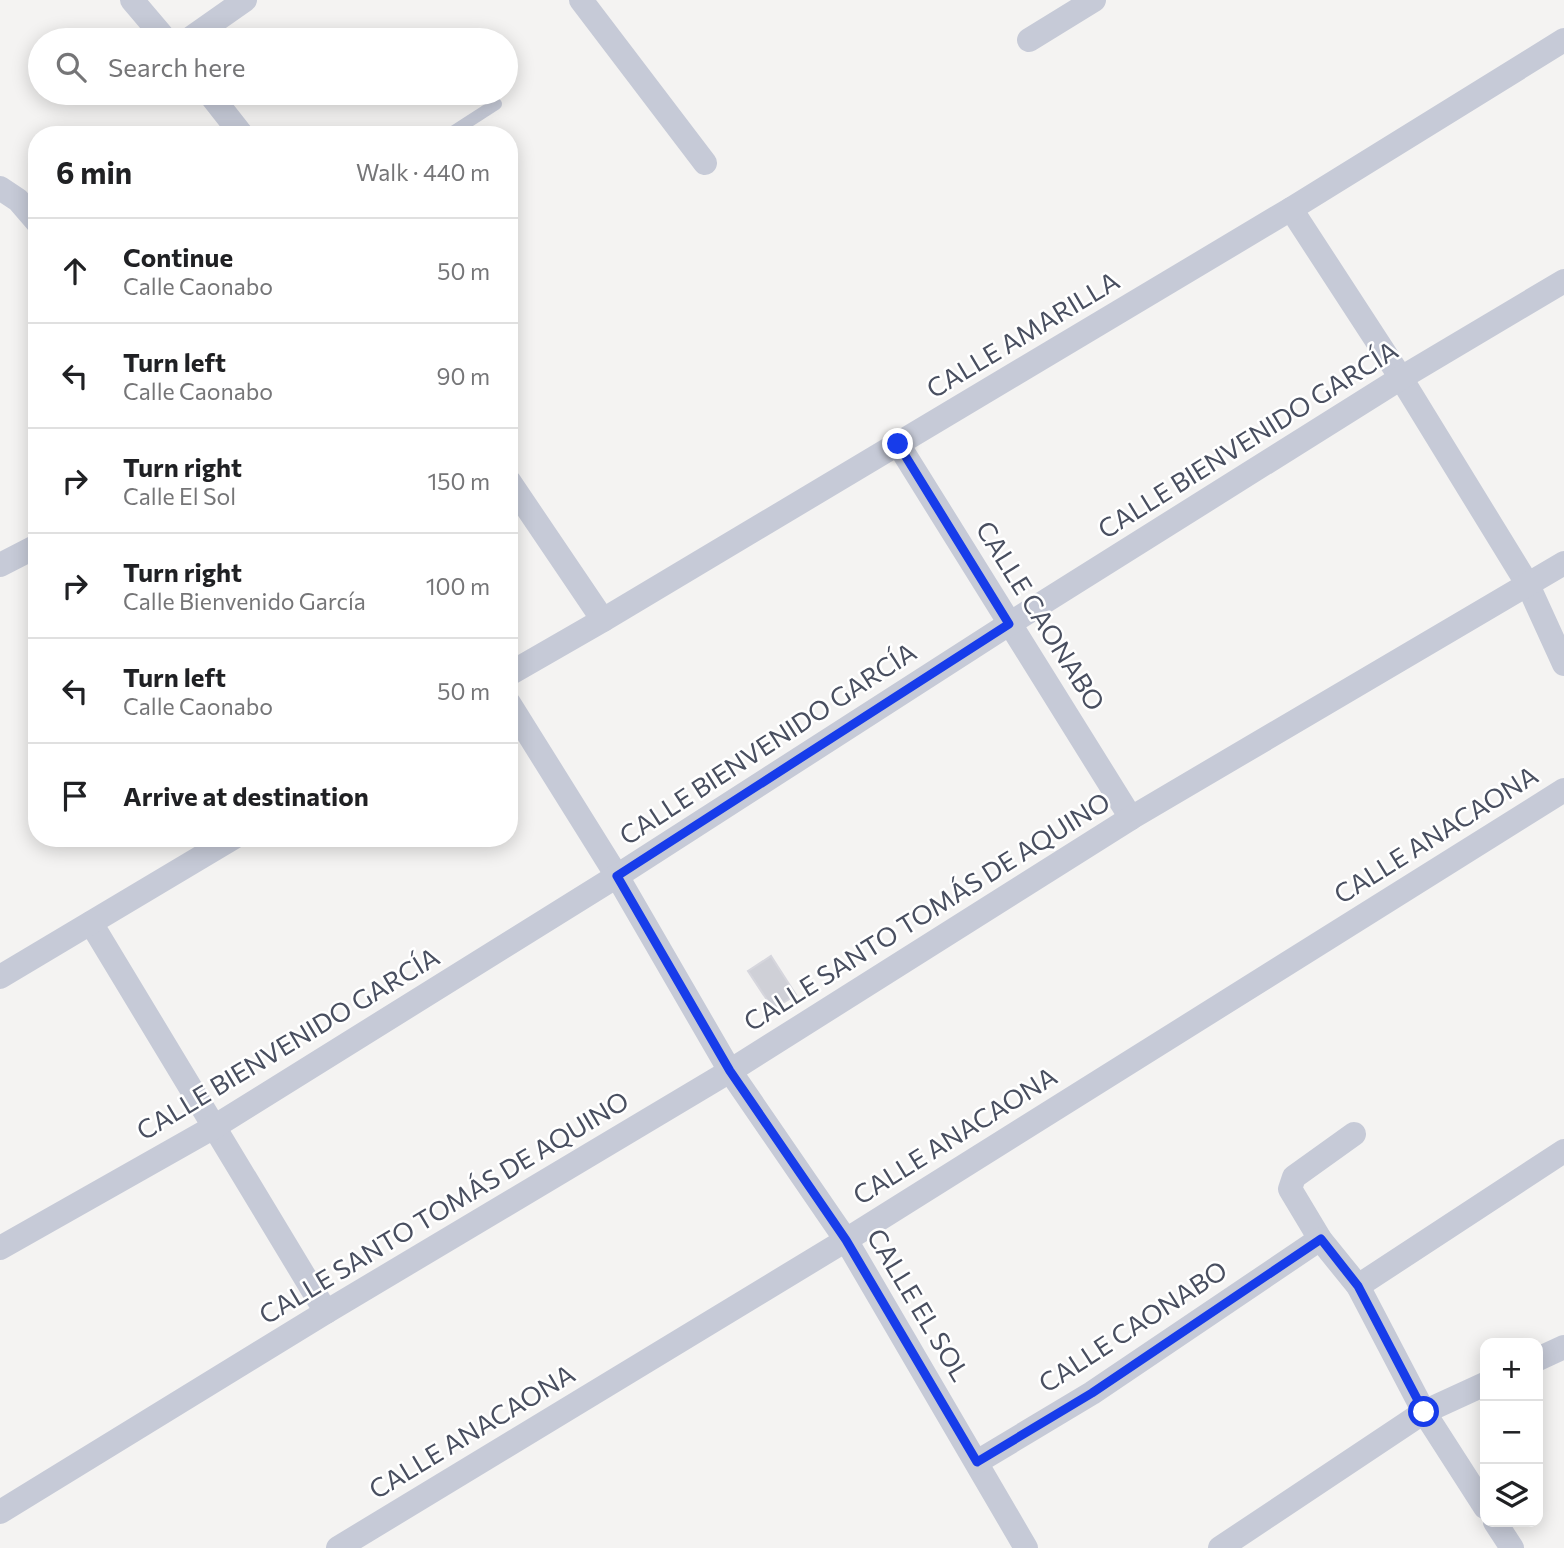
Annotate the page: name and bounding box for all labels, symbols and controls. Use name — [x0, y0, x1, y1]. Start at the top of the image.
search box — [28, 28, 518, 105]
icon: search — [52, 48, 90, 86]
text: Search here — [108, 51, 246, 82]
text: 6 min — [56, 153, 132, 190]
text: Walk · 440 m — [356, 158, 490, 186]
text: Continue — [123, 241, 233, 272]
icon: ahead — [56, 252, 94, 290]
text: 50 m — [437, 257, 490, 285]
street label: CALLE AMARILLA — [920, 264, 1124, 403]
text: Calle Caonabo — [123, 272, 273, 300]
street label: CALLE BIENVENIDO GARCÍA — [1092, 333, 1403, 544]
text: Turn left — [123, 346, 226, 377]
icon: left — [56, 357, 94, 395]
text: 90 m — [437, 362, 490, 390]
text: Calle Caonabo — [123, 377, 273, 405]
route end — [882, 428, 913, 459]
text: Turn right — [123, 451, 242, 482]
icon: right — [56, 462, 94, 500]
text: 150 m — [427, 467, 490, 495]
text: Calle El Sol — [123, 482, 236, 510]
street label: CALLE CAONABO — [970, 515, 1112, 716]
text: Turn right — [123, 556, 242, 587]
icon: right — [56, 567, 94, 605]
text: 100 m — [426, 572, 490, 600]
text: Calle Bienvenido García — [123, 587, 366, 615]
street label: CALLE BIENVENIDO GARCÍA — [613, 635, 921, 850]
text: Turn left — [123, 661, 226, 692]
icon: left — [56, 672, 94, 710]
text: 50 m — [437, 677, 490, 705]
text: Calle Caonabo — [123, 692, 273, 720]
street label: CALLE ANACAONA — [1328, 758, 1543, 909]
icon: arrive — [56, 777, 94, 815]
text: Arrive at destination — [123, 780, 369, 811]
street label: CALLE SANTO TOMÁS DE AQUINO — [738, 785, 1115, 1037]
street label: CALLE BIENVENIDO GARCÍA — [130, 940, 444, 1146]
street label: CALLE ANACAONA — [847, 1059, 1062, 1210]
street label: CALLE SANTO TOMÁS DE AQUINO — [253, 1084, 634, 1330]
street label: CALLE EL SOL — [862, 1222, 977, 1386]
street label: CALLE CAONABO — [1032, 1253, 1232, 1398]
map controls — [1480, 1338, 1543, 1527]
button: + — [1480, 1338, 1543, 1401]
street label: CALLE ANACAONA — [363, 1357, 580, 1504]
route start — [1408, 1396, 1439, 1427]
button: − — [1480, 1401, 1543, 1464]
button: layers — [1480, 1464, 1543, 1527]

